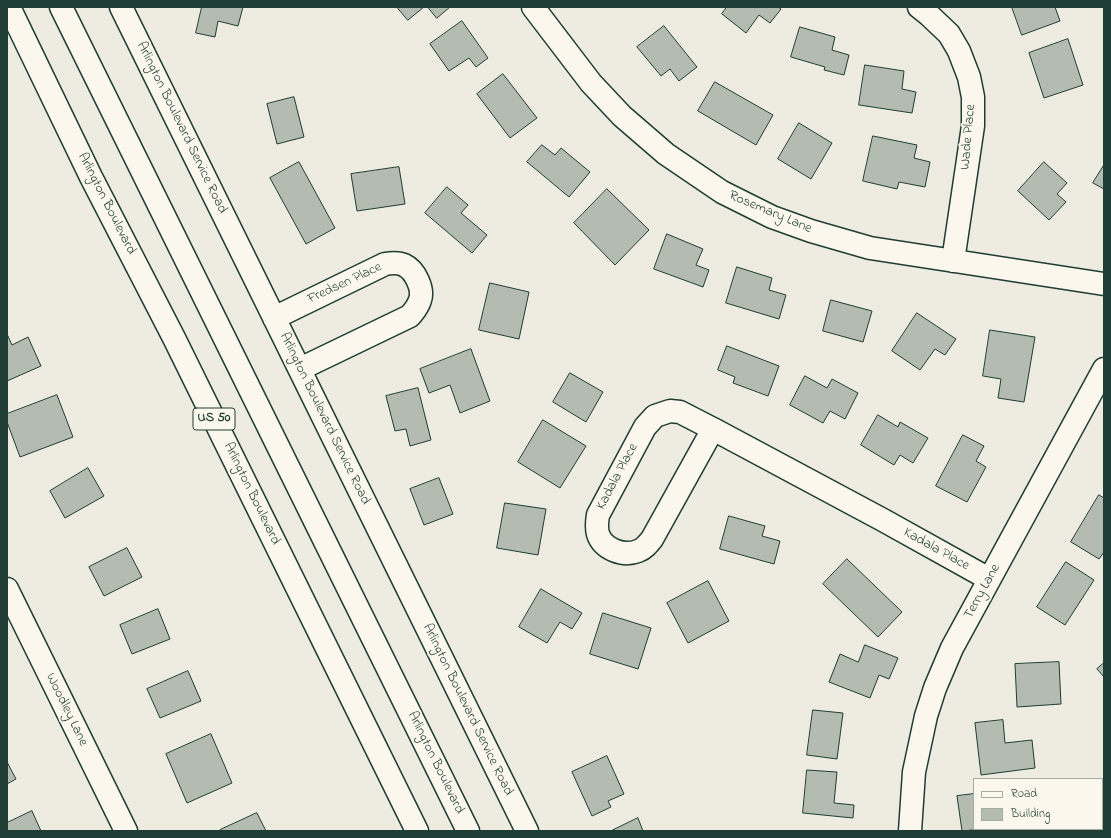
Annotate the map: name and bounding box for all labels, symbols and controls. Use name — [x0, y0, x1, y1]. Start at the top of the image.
street label: Arlington Boulevard Service Road — [132, 39, 230, 217]
street label: Wade Place — [958, 104, 980, 170]
street label: Arlington Boulevard — [73, 150, 139, 258]
street label: Rosemary Lane — [726, 188, 814, 238]
street label: Fredsen Place — [305, 260, 385, 308]
street label: Arlington Boulevard Service Road — [275, 330, 373, 508]
road number: US 50 — [193, 408, 235, 430]
street label: Arlington Boulevard — [219, 440, 283, 548]
street label: Kadala Place — [593, 441, 643, 513]
street label: Kadala Place — [900, 525, 972, 575]
street label: Terry Lane — [961, 562, 1005, 622]
street label: Arlington Boulevard Service Road — [418, 621, 516, 799]
street label: Woodley Lane — [41, 671, 91, 749]
street label: Arlington Boulevard — [403, 709, 467, 817]
legend — [973, 778, 1103, 830]
text: Road — [1011, 785, 1037, 803]
text: Building — [1011, 805, 1050, 823]

